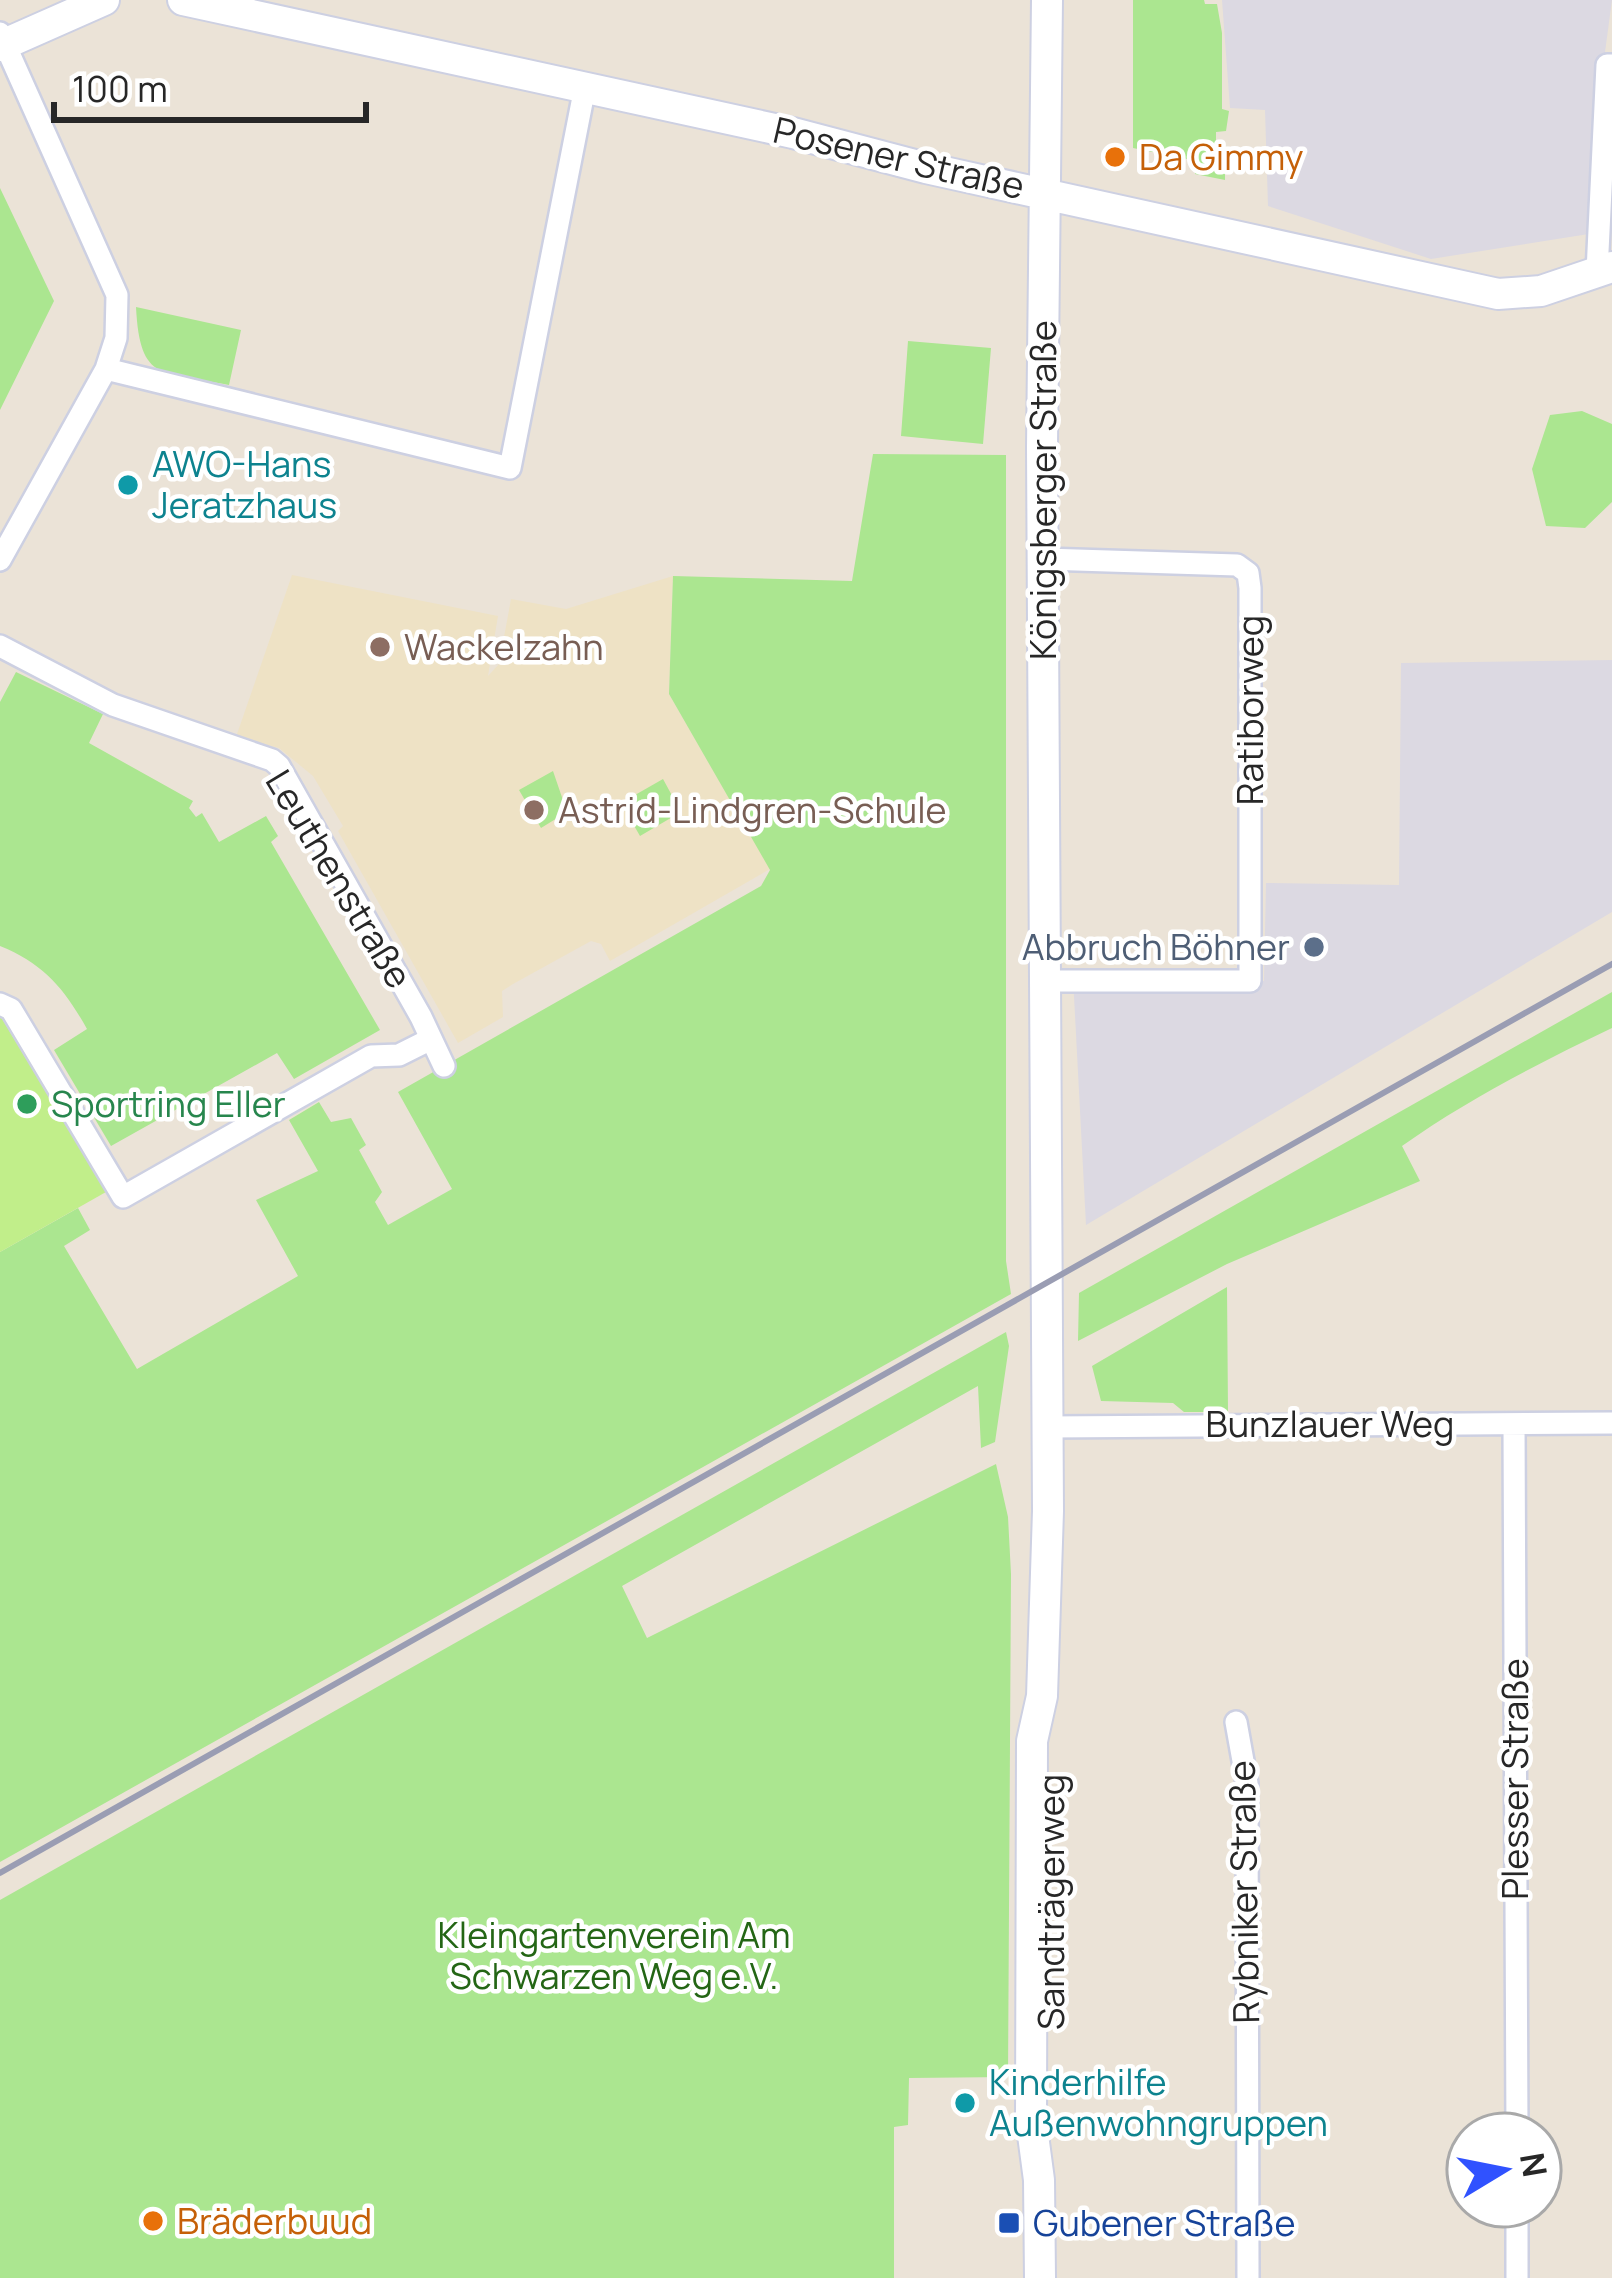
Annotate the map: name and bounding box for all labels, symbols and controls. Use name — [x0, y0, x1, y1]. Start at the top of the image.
scale bar — [54, 48, 366, 122]
text: 100 m — [72, 64, 168, 113]
street label: Posener Straße — [769, 105, 1029, 210]
place label: Da Gimmy — [1139, 132, 1303, 181]
marker: Da Gimmy — [1102, 144, 1128, 170]
street label: Königsberger Straße — [1018, 320, 1067, 660]
place label: AWO-Hans Jeratzhaus — [152, 439, 337, 529]
marker: AWO-Hans Jeratzhaus — [115, 472, 141, 498]
street label: Ratiborweg — [1225, 615, 1274, 805]
place label: Wackelzahn — [404, 622, 604, 671]
marker: Wackelzahn — [367, 634, 393, 660]
street label: Leuthenstraße — [255, 760, 424, 997]
place label: Astrid-Lindgren-Schule — [558, 785, 947, 834]
marker: Astrid-Lindgren-Schule — [521, 797, 547, 823]
place label: Abbruch Böhner — [1022, 922, 1290, 971]
marker: Abbruch Böhner — [1301, 934, 1327, 960]
place label: Sportring Eller — [51, 1079, 286, 1128]
marker: Sportring Eller — [14, 1091, 40, 1117]
street label: Bunzlauer Weg — [1206, 1399, 1454, 1448]
street label: Plesser Straße — [1490, 1658, 1539, 1900]
street label: Rybniker Straße — [1217, 1760, 1270, 2024]
street label: Sandträgerweg — [1026, 1774, 1075, 2030]
park label: Kleingartenverein Am Schwarzen Weg e.V. — [437, 1910, 791, 2000]
place label: Kinderhilfe Außenwohngruppen — [989, 2057, 1328, 2147]
marker: Kinderhilfe Außenwohngruppen — [952, 2090, 978, 2116]
north arrow — [1444, 2110, 1564, 2230]
text: N — [1510, 2149, 1558, 2180]
place label: Bräderbuud — [177, 2196, 372, 2245]
place label: Gubener Straße — [1033, 2198, 1296, 2247]
marker: Bräderbuud — [140, 2208, 166, 2234]
marker: Gubener Straße — [996, 2210, 1022, 2236]

